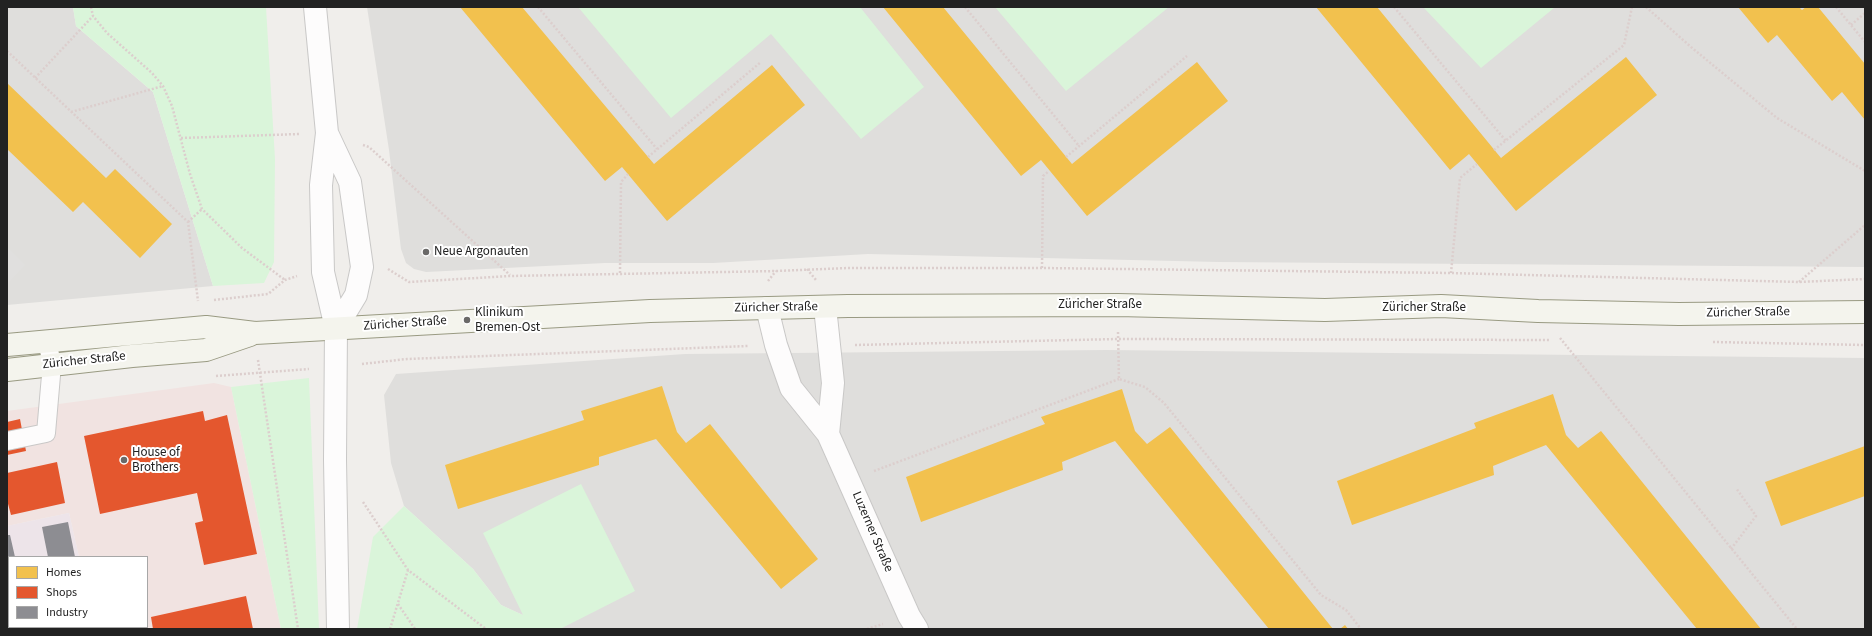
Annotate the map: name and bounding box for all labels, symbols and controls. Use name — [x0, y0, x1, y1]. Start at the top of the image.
place label: Neue Argonauten — [434, 244, 528, 260]
marker: Neue Argonauten — [421, 247, 431, 257]
street label: Züricher Straße — [1058, 297, 1142, 313]
street label: Züricher Straße — [734, 299, 818, 317]
street label: Züricher Straße — [1382, 300, 1466, 316]
street label: Züricher Straße — [1706, 304, 1790, 322]
place label: Klinikum Bremen-Ost — [475, 305, 540, 336]
street label: Züricher Straße — [363, 313, 447, 335]
marker: Klinikum Bremen-Ost — [462, 315, 472, 325]
street label: Züricher Straße — [42, 349, 126, 373]
place label: House of Brothers — [132, 445, 180, 476]
marker: House of Brothers — [119, 455, 129, 465]
street label: Luzerner Straße — [848, 489, 896, 575]
legend — [8, 556, 148, 628]
text: Homes — [46, 564, 81, 581]
text: Shops — [46, 584, 77, 601]
text: Industry — [46, 604, 88, 621]

